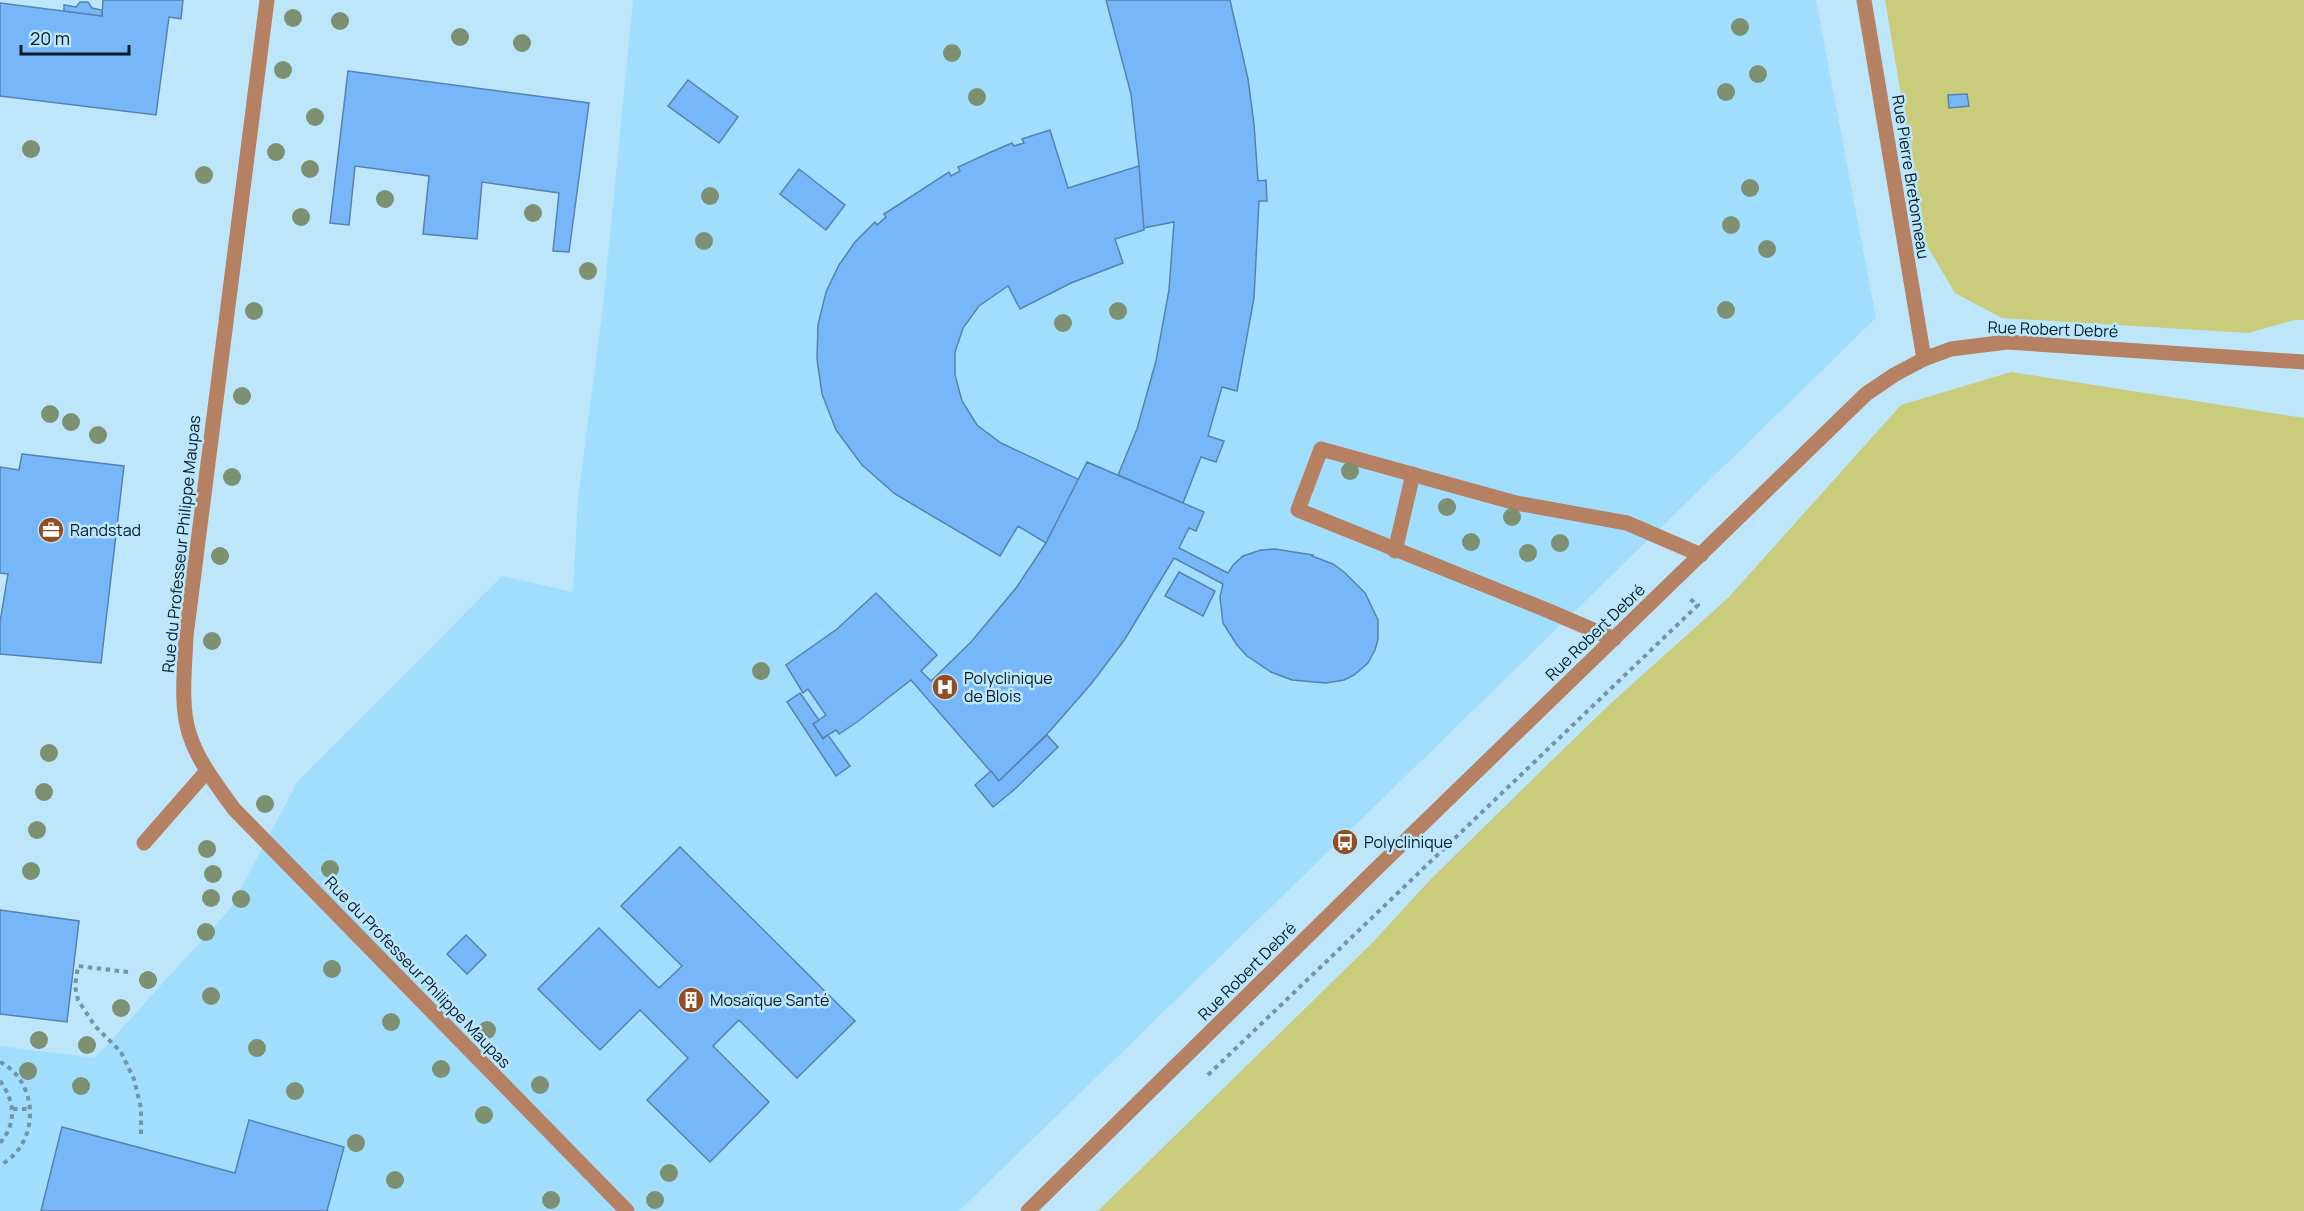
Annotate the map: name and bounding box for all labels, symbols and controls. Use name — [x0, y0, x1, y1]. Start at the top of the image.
scale bar — [21, 18, 129, 56]
text: 20 m — [30, 26, 70, 50]
street label: Rue Pierre Bretonneau — [1887, 93, 1935, 261]
street label: Rue Robert Debré — [1987, 316, 2119, 342]
street label: Rue du Professeur Philippe Maupas — [157, 414, 205, 674]
office icon: Randstad — [36, 515, 66, 545]
place label: Randstad — [70, 519, 141, 541]
street label: Rue Robert Debré — [1540, 579, 1650, 685]
place label: Polyclinique de Blois — [964, 667, 1053, 707]
hospital icon: Polyclinique de Blois — [930, 672, 960, 702]
bus stop icon: Polyclinique — [1330, 827, 1360, 857]
place label: Polyclinique — [1364, 831, 1453, 853]
street label: Rue du Professeur Philippe Maupas — [320, 871, 516, 1073]
street label: Rue Robert Debré — [1193, 917, 1301, 1025]
building icon: Mosaïque Santé — [676, 985, 706, 1015]
place label: Mosaïque Santé — [710, 989, 829, 1011]

